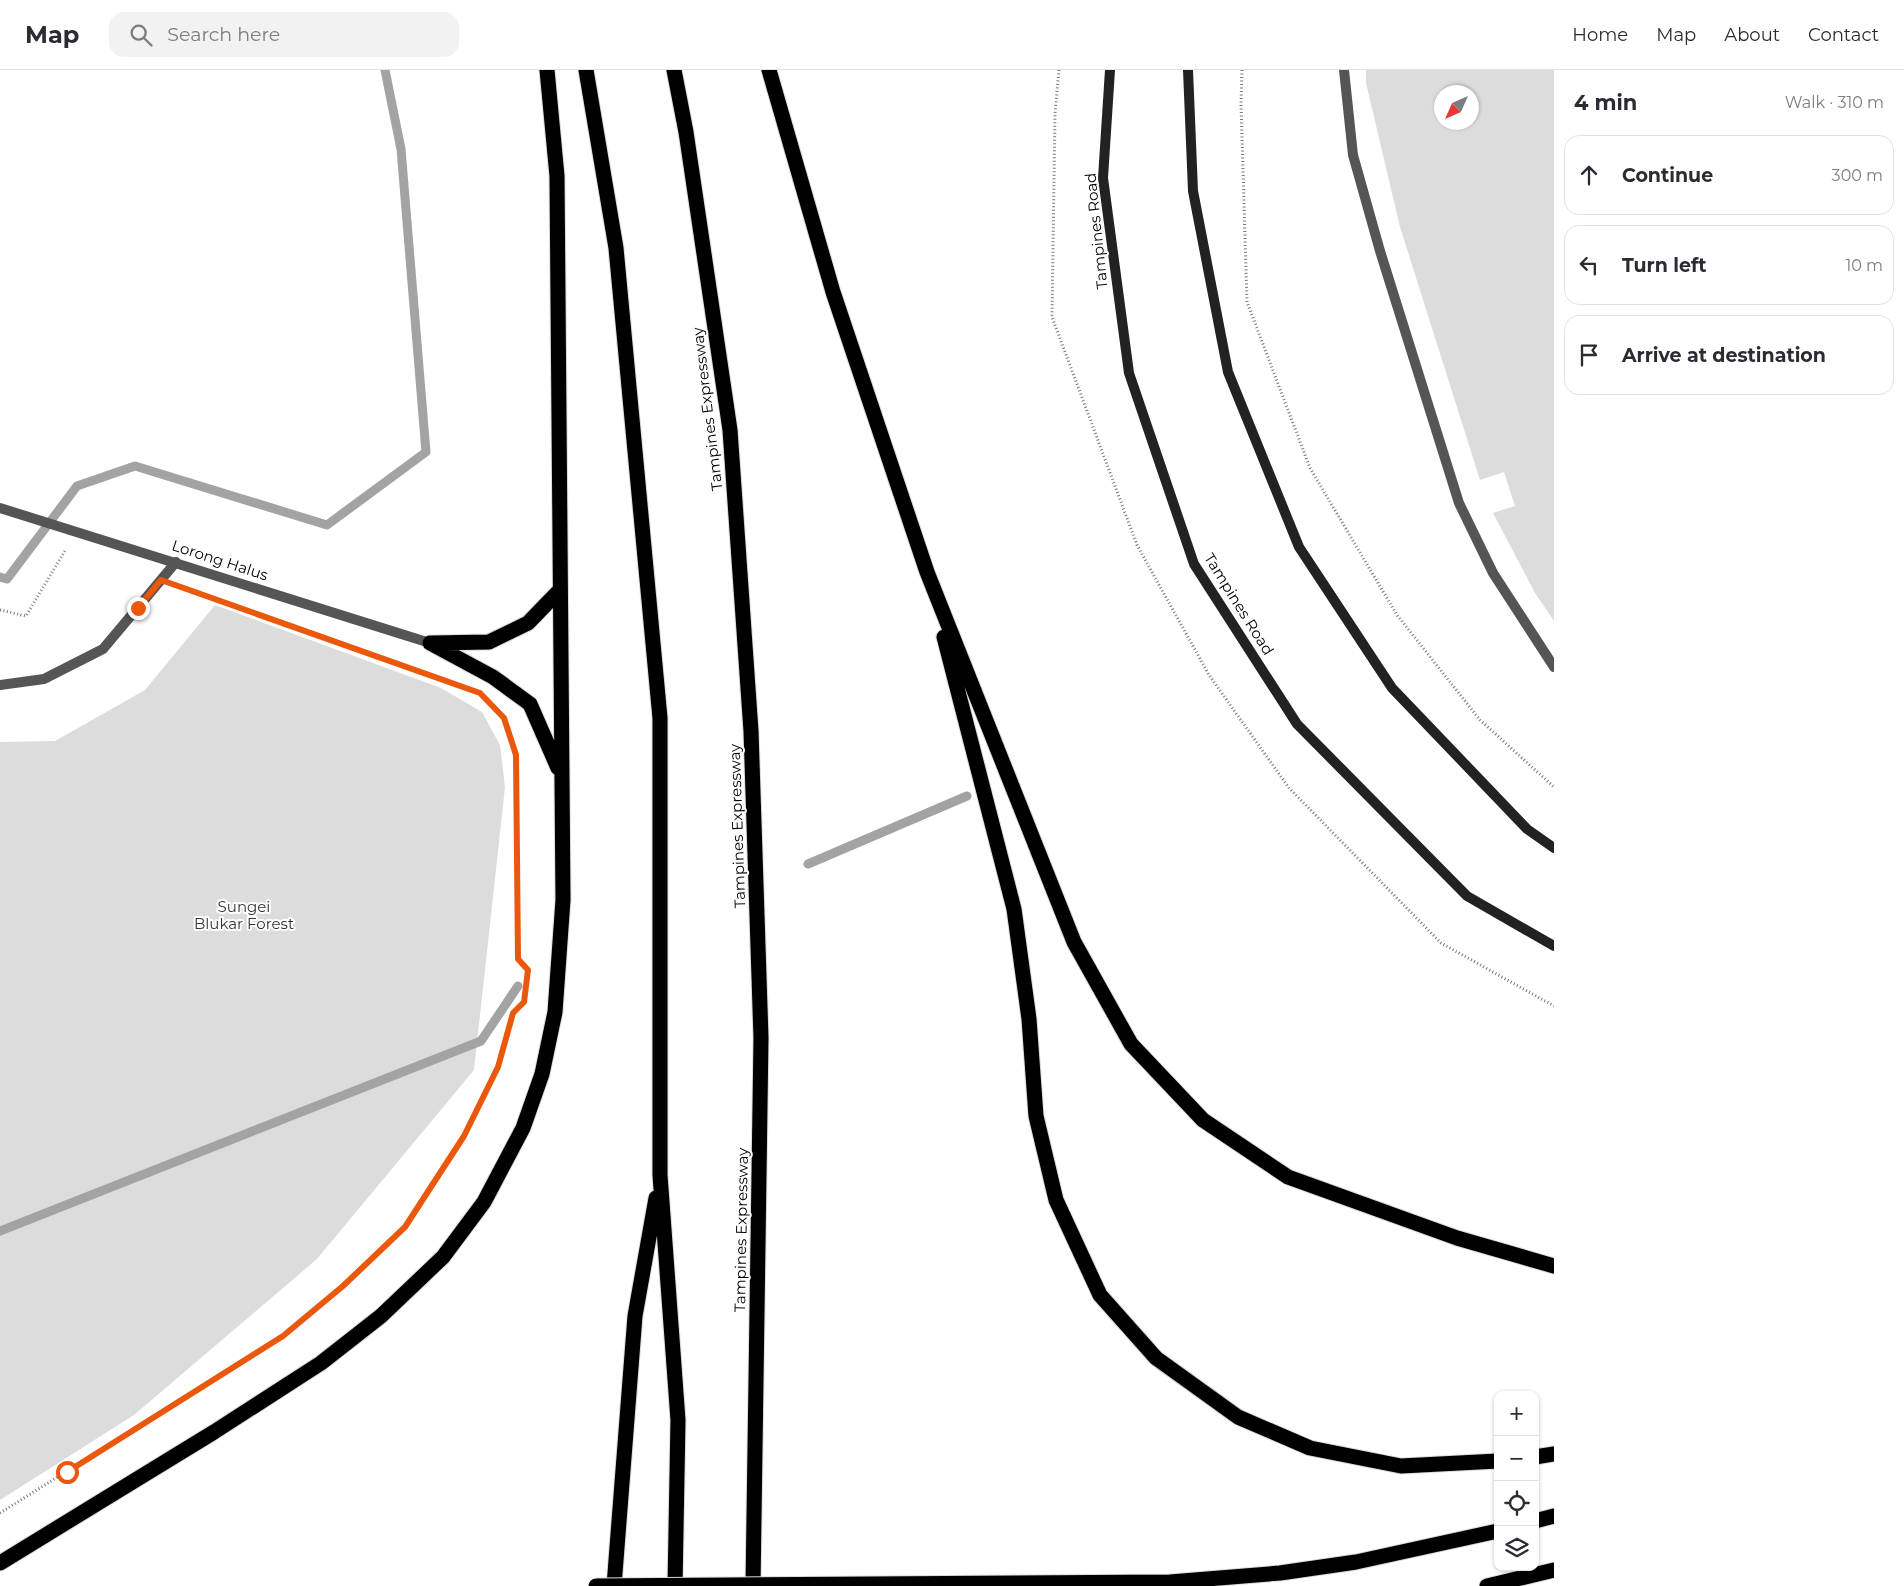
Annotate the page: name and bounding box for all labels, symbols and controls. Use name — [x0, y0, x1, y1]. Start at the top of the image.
search box — [109, 12, 459, 57]
text: Map — [25, 20, 79, 49]
icon: search — [127, 21, 155, 49]
text: Search here — [167, 23, 280, 46]
text: Home — [1572, 24, 1628, 46]
text: Map — [1656, 24, 1696, 46]
text: About — [1724, 24, 1780, 46]
text: Contact — [1808, 24, 1879, 46]
north arrow — [1434, 85, 1479, 130]
text: 4 min — [1574, 90, 1637, 115]
text: Walk · 310 m — [1785, 93, 1884, 112]
icon: ahead — [1575, 161, 1603, 189]
text: Continue — [1622, 164, 1713, 187]
text: 300 m — [1832, 166, 1883, 185]
street label: Tampines Road — [1080, 172, 1112, 290]
icon: left — [1575, 251, 1603, 279]
text: Turn left — [1622, 254, 1707, 277]
text: 10 m — [1845, 256, 1883, 275]
street label: Tampines Expressway — [687, 325, 726, 492]
icon: arrive — [1575, 341, 1603, 369]
text: Arrive at destination — [1622, 344, 1826, 367]
street label: Lorong Halus — [169, 535, 271, 585]
street label: Tampines Road — [1200, 549, 1278, 659]
route end — [127, 597, 150, 620]
street label: Tampines Expressway — [725, 743, 749, 909]
park label: Sungei Blukar Forest — [194, 897, 294, 933]
street label: Tampines Expressway — [730, 1147, 752, 1312]
map controls — [1494, 1391, 1539, 1571]
button: + — [1494, 1391, 1539, 1436]
button: − — [1494, 1436, 1539, 1481]
route start — [56, 1461, 79, 1484]
button: locate — [1494, 1481, 1539, 1526]
button: layers — [1494, 1526, 1539, 1571]

